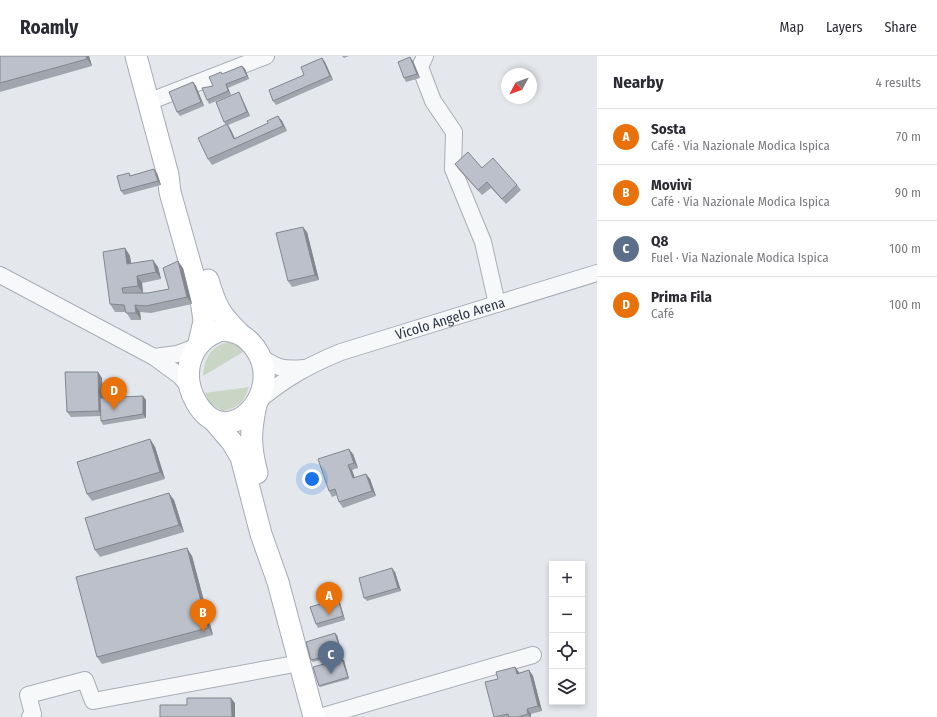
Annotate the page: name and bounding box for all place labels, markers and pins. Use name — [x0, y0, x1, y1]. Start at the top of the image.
pin: D — [101, 377, 127, 410]
pin: A — [316, 582, 342, 615]
pin: B — [190, 599, 216, 632]
pin: C — [318, 641, 344, 674]

